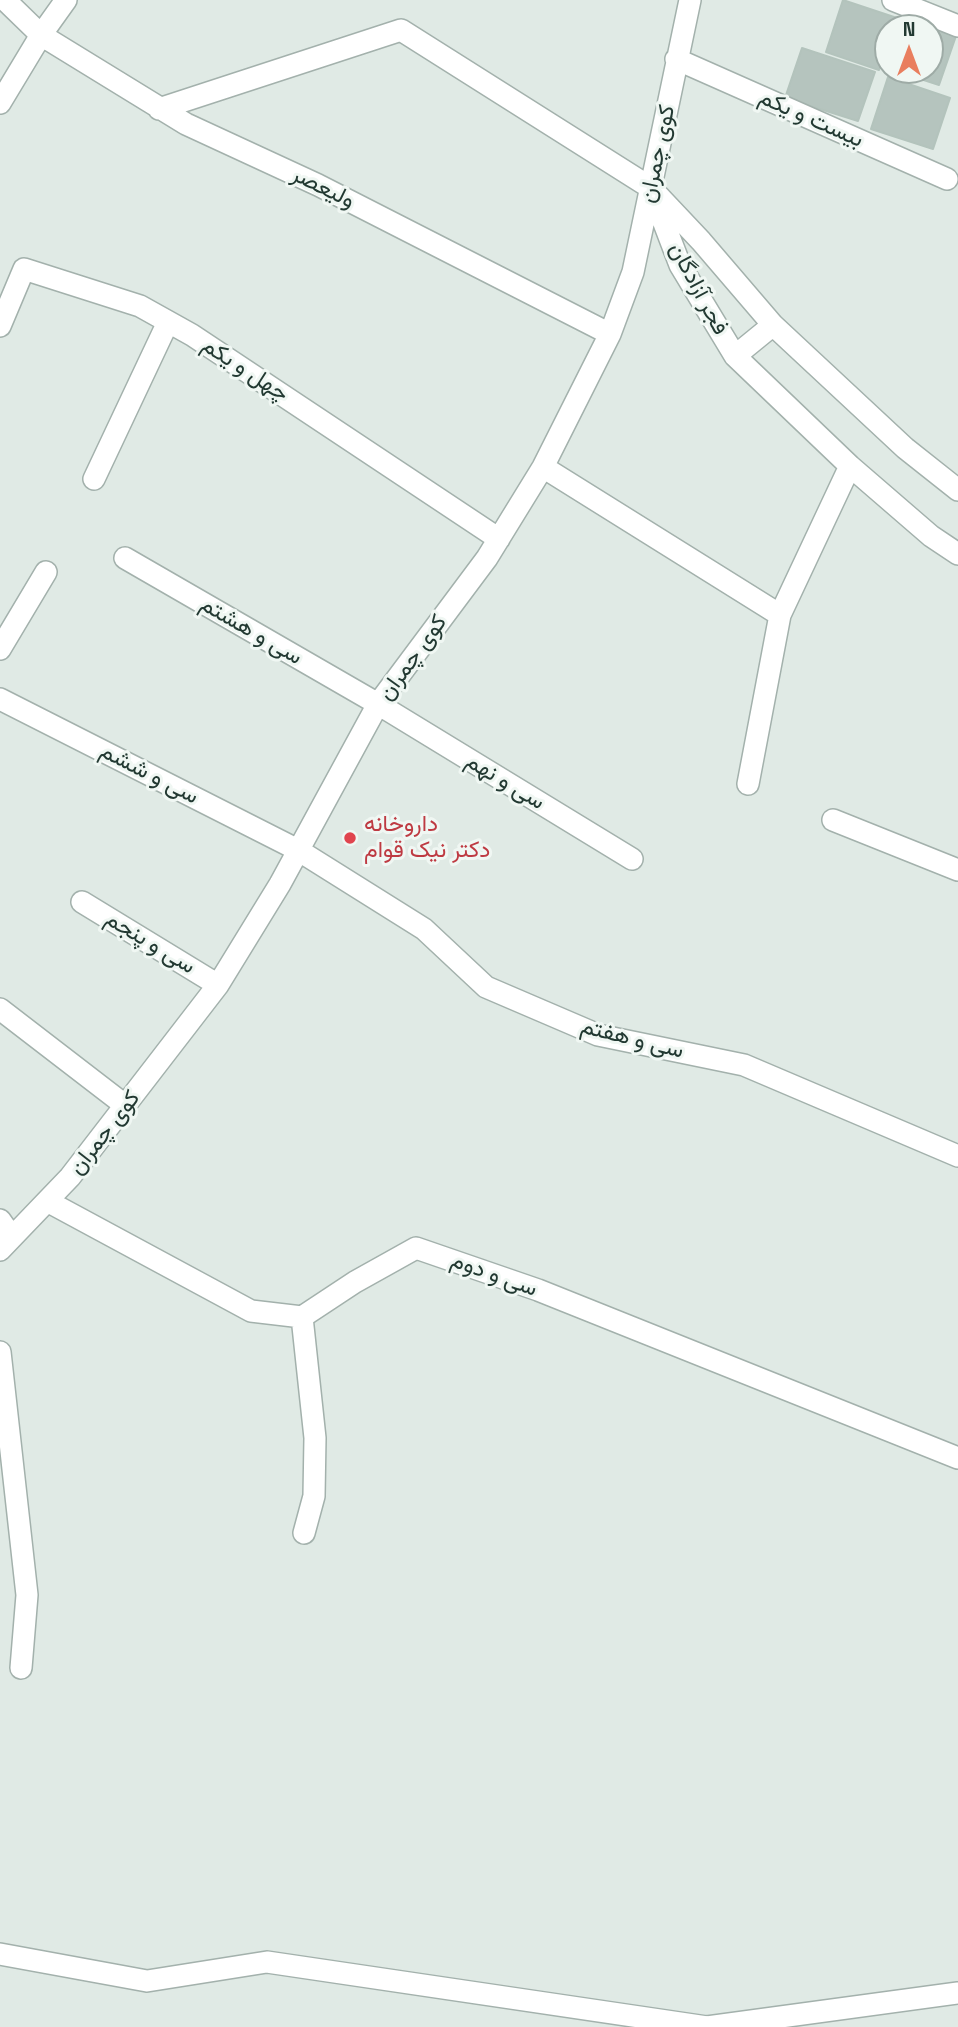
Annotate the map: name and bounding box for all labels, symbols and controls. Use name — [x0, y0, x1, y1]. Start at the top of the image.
north arrow — [874, 14, 944, 84]
text: N — [903, 17, 915, 42]
street label: بیست و یکم — [754, 84, 868, 154]
street label: کوی چمران — [634, 103, 682, 205]
street label: ولیعصر — [287, 161, 359, 215]
street label: فجر آزادگان — [662, 238, 734, 340]
street label: چهل و یکم — [196, 332, 294, 408]
street label: سی و هشتم — [195, 591, 307, 671]
street label: کوی چمران — [373, 610, 453, 706]
street label: سی و ششم — [95, 737, 203, 811]
street label: سی و نهم — [460, 748, 550, 816]
place label: داروخانه دکتر نیک قوام — [364, 811, 490, 865]
marker: داروخانه دکتر نیک قوام — [342, 830, 358, 846]
street label: سی و پنجم — [100, 905, 200, 981]
street label: سی و هفتم — [578, 1013, 686, 1065]
street label: کوی چمران — [64, 1085, 146, 1181]
street label: سی و دوم — [447, 1247, 541, 1303]

